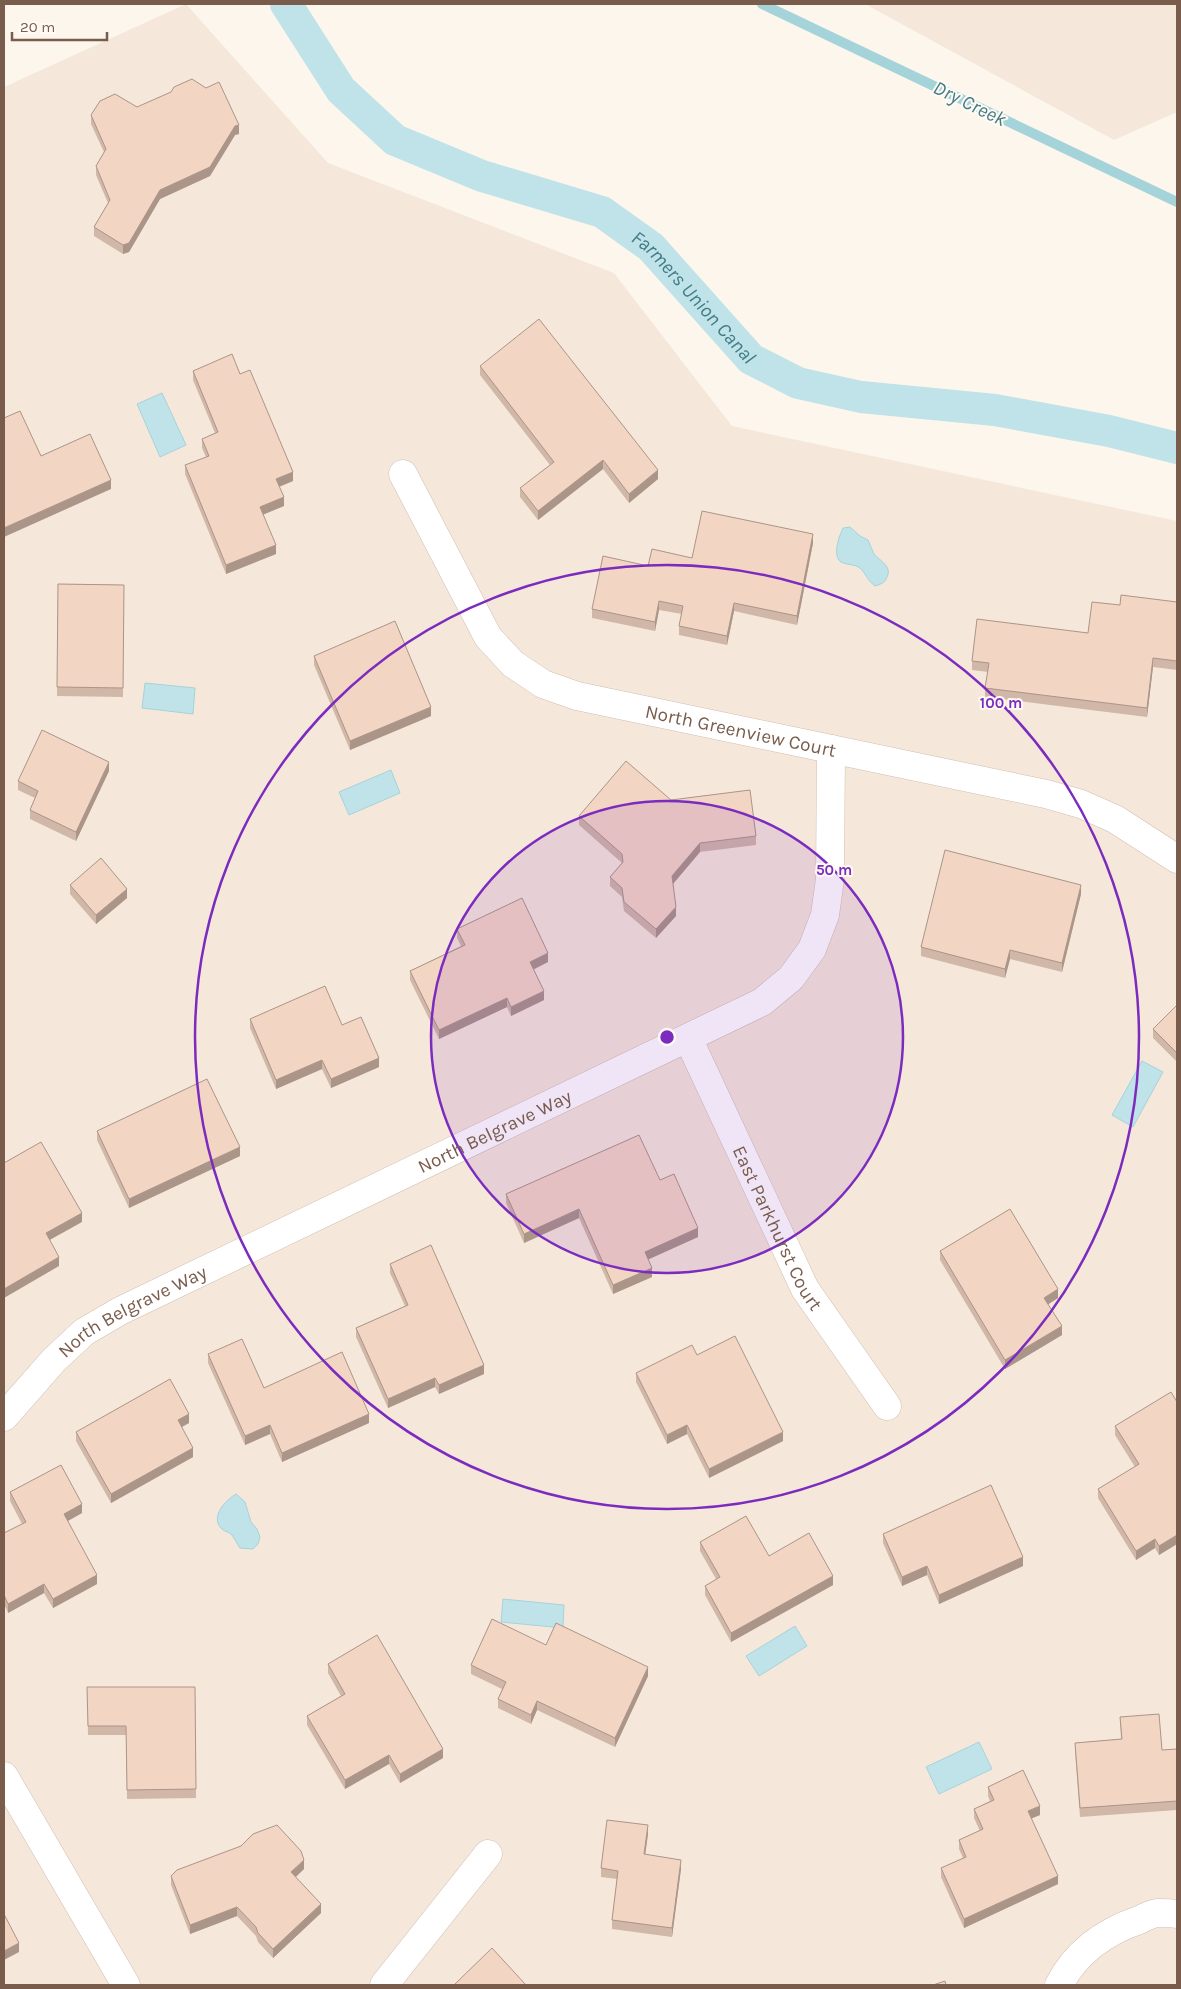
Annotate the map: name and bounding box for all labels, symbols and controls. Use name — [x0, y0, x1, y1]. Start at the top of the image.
scale bar — [12, 10, 108, 42]
text: 20 m — [20, 18, 55, 36]
water label: Dry Creek — [930, 76, 1011, 131]
water label: Farmers Union Canal — [627, 226, 761, 368]
text: 100 m — [980, 694, 1022, 712]
street label: North Greenview Court — [643, 701, 838, 762]
text: 50 m — [816, 861, 852, 879]
centre of rings — [658, 1028, 676, 1046]
street label: North Belgrave Way — [414, 1085, 575, 1178]
street label: East Parkhurst Court — [728, 1142, 827, 1315]
street label: North Belgrave Way — [54, 1261, 210, 1362]

